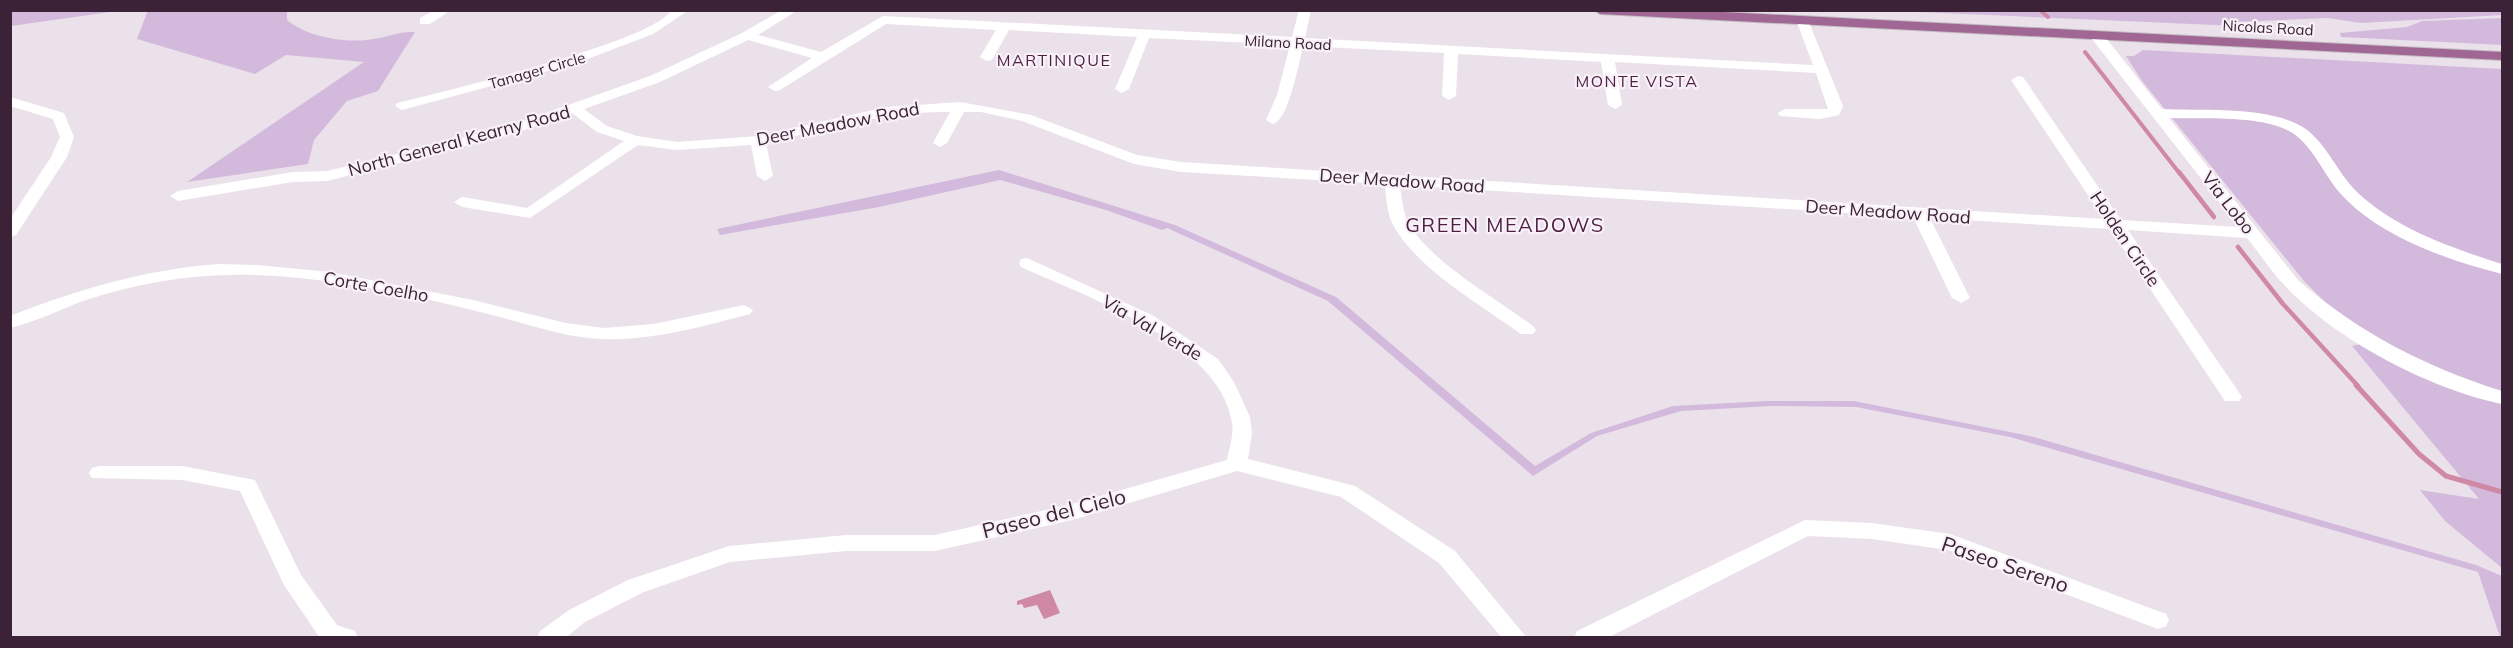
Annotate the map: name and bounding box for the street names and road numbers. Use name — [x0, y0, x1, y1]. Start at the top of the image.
street label: Nicolas Road — [2222, 16, 2314, 39]
street label: Milano Road — [1244, 31, 1332, 54]
street label: Tanager Circle — [486, 48, 587, 93]
street label: Deer Meadow Road — [754, 96, 921, 151]
street label: North General Kearny Road — [345, 100, 572, 181]
street label: Deer Meadow Road — [1319, 163, 1485, 198]
street label: Via Lobo — [2197, 167, 2260, 239]
street label: Holden Circle — [2085, 187, 2166, 291]
street label: Deer Meadow Road — [1805, 194, 1971, 229]
street label: Corte Coelho — [322, 266, 431, 307]
street label: Via Val Verde — [1098, 290, 1206, 366]
street label: Paseo del Cielo — [979, 483, 1128, 543]
street label: Paseo Sereno — [1938, 530, 2072, 598]

